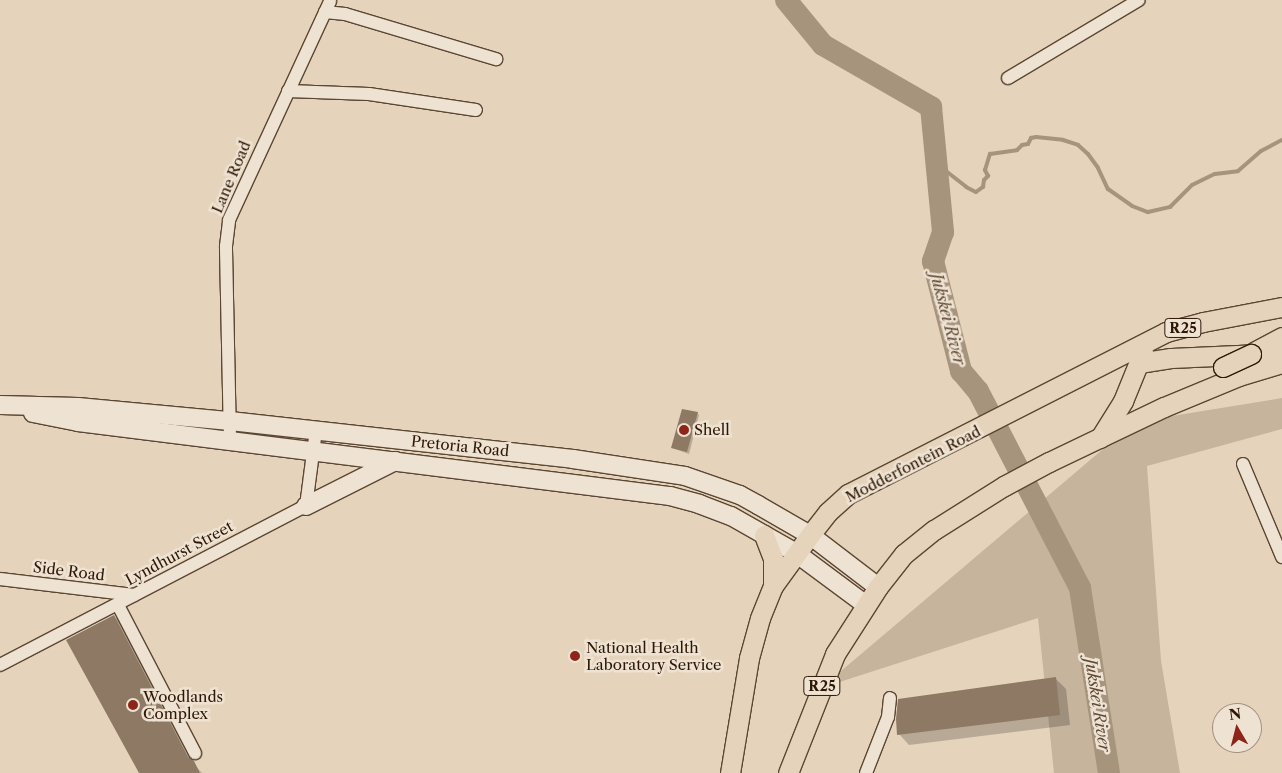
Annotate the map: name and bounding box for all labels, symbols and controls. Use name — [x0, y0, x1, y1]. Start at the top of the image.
street label: Lane Road — [208, 138, 254, 216]
water label: Jukskei River — [926, 271, 970, 367]
road number: R25 — [1164, 316, 1202, 339]
place label: Shell — [694, 421, 730, 439]
street label: Modderfontein Road — [842, 422, 984, 506]
marker: Shell — [678, 424, 690, 436]
street label: Pretoria Road — [410, 432, 510, 460]
street label: Lyndhurst Street — [122, 517, 236, 589]
street label: Side Road — [32, 558, 106, 584]
place label: National Health Laboratory Service — [586, 638, 722, 673]
marker: National Health Laboratory Service — [568, 649, 582, 663]
water label: Jukskei River — [1081, 657, 1115, 753]
road number: R25 — [803, 674, 841, 698]
place label: Woodlands Complex — [143, 687, 223, 722]
marker: Woodlands Complex — [127, 699, 139, 711]
north arrow — [1212, 703, 1262, 753]
text: N — [1228, 704, 1242, 724]

